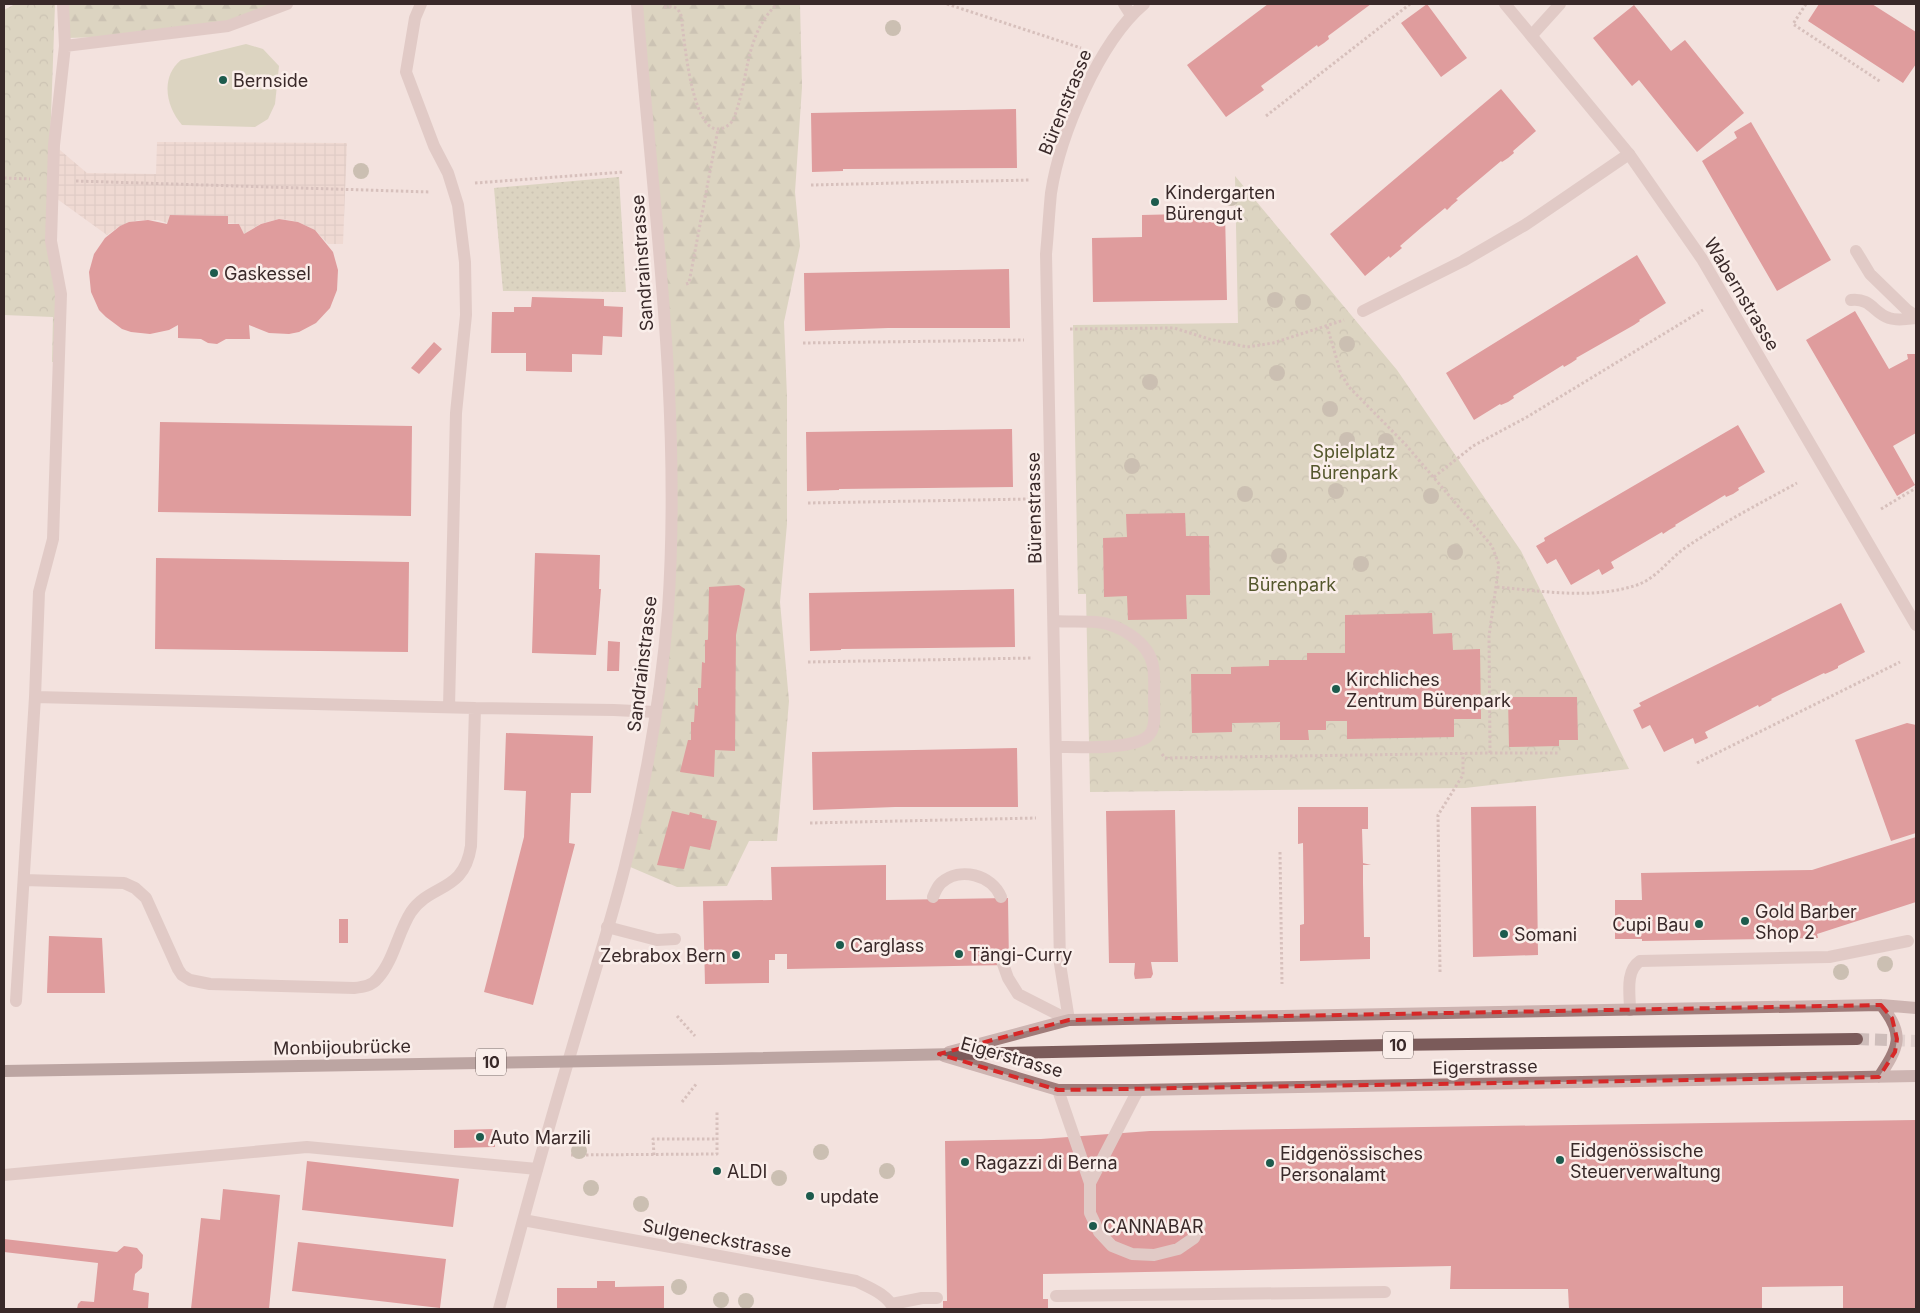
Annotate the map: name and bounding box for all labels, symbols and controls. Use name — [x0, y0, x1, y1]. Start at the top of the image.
street label: Bürenstrasse — [1034, 46, 1096, 158]
place label: Bernside — [233, 70, 308, 91]
marker: Bernside — [217, 74, 229, 86]
place label: Kindergarten Bürengut — [1165, 182, 1275, 224]
street label: Sandrainstrasse — [627, 194, 657, 332]
marker: Kindergarten Bürengut — [1149, 196, 1161, 208]
street label: Wabernstrasse — [1700, 234, 1784, 354]
place label: Gaskessel — [224, 263, 311, 284]
marker: Gaskessel — [208, 267, 220, 279]
park label: Spielplatz Bürenpark — [1310, 441, 1398, 483]
street label: Bürenstrasse — [1023, 452, 1045, 564]
park label: Bürenpark — [1248, 574, 1336, 595]
street label: Sandrainstrasse — [623, 595, 661, 733]
place label: Kirchliches Zentrum Bürenpark — [1346, 669, 1511, 711]
marker: Kirchliches Zentrum Bürenpark — [1330, 683, 1342, 695]
place label: Gold Barber Shop 2 — [1755, 901, 1857, 943]
place label: Cupi Bau — [1612, 914, 1689, 935]
marker: Gold Barber Shop 2 — [1739, 915, 1751, 927]
marker: Cupi Bau — [1693, 918, 1705, 930]
place label: Somani — [1514, 924, 1577, 945]
marker: Somani — [1498, 928, 1510, 940]
place label: Carglass — [850, 935, 924, 956]
marker: Carglass — [834, 939, 846, 951]
place label: Tängi-Curry — [969, 944, 1072, 965]
place label: Zebrabox Bern — [600, 945, 726, 966]
marker: Tängi-Curry — [953, 948, 965, 960]
marker: Zebrabox Bern — [730, 949, 742, 961]
street label: Eigerstrasse — [959, 1032, 1065, 1082]
road number: 10 — [1383, 1032, 1413, 1058]
street label: Monbijoubrücke — [273, 1035, 411, 1059]
road number: 10 — [476, 1048, 506, 1076]
street label: Eigerstrasse — [1432, 1056, 1538, 1078]
place label: Auto Marzili — [490, 1127, 591, 1148]
marker: Auto Marzili — [474, 1131, 486, 1143]
place label: Eidgenössische Steuerverwaltung — [1570, 1140, 1721, 1182]
place label: Eidgenössisches Personalamt — [1280, 1143, 1423, 1185]
place label: Ragazzi di Berna — [975, 1152, 1118, 1173]
marker: Eidgenössische Steuerverwaltung — [1554, 1154, 1566, 1166]
marker: Ragazzi di Berna — [959, 1156, 971, 1168]
marker: Eidgenössisches Personalamt — [1264, 1157, 1276, 1169]
place label: ALDI — [727, 1161, 767, 1182]
marker: ALDI — [711, 1165, 723, 1177]
place label: update — [820, 1186, 879, 1207]
marker: update — [804, 1190, 816, 1202]
street label: Sulgeneckstrasse — [641, 1215, 793, 1261]
place label: CANNABAR — [1103, 1216, 1204, 1237]
marker: CANNABAR — [1087, 1220, 1099, 1232]

